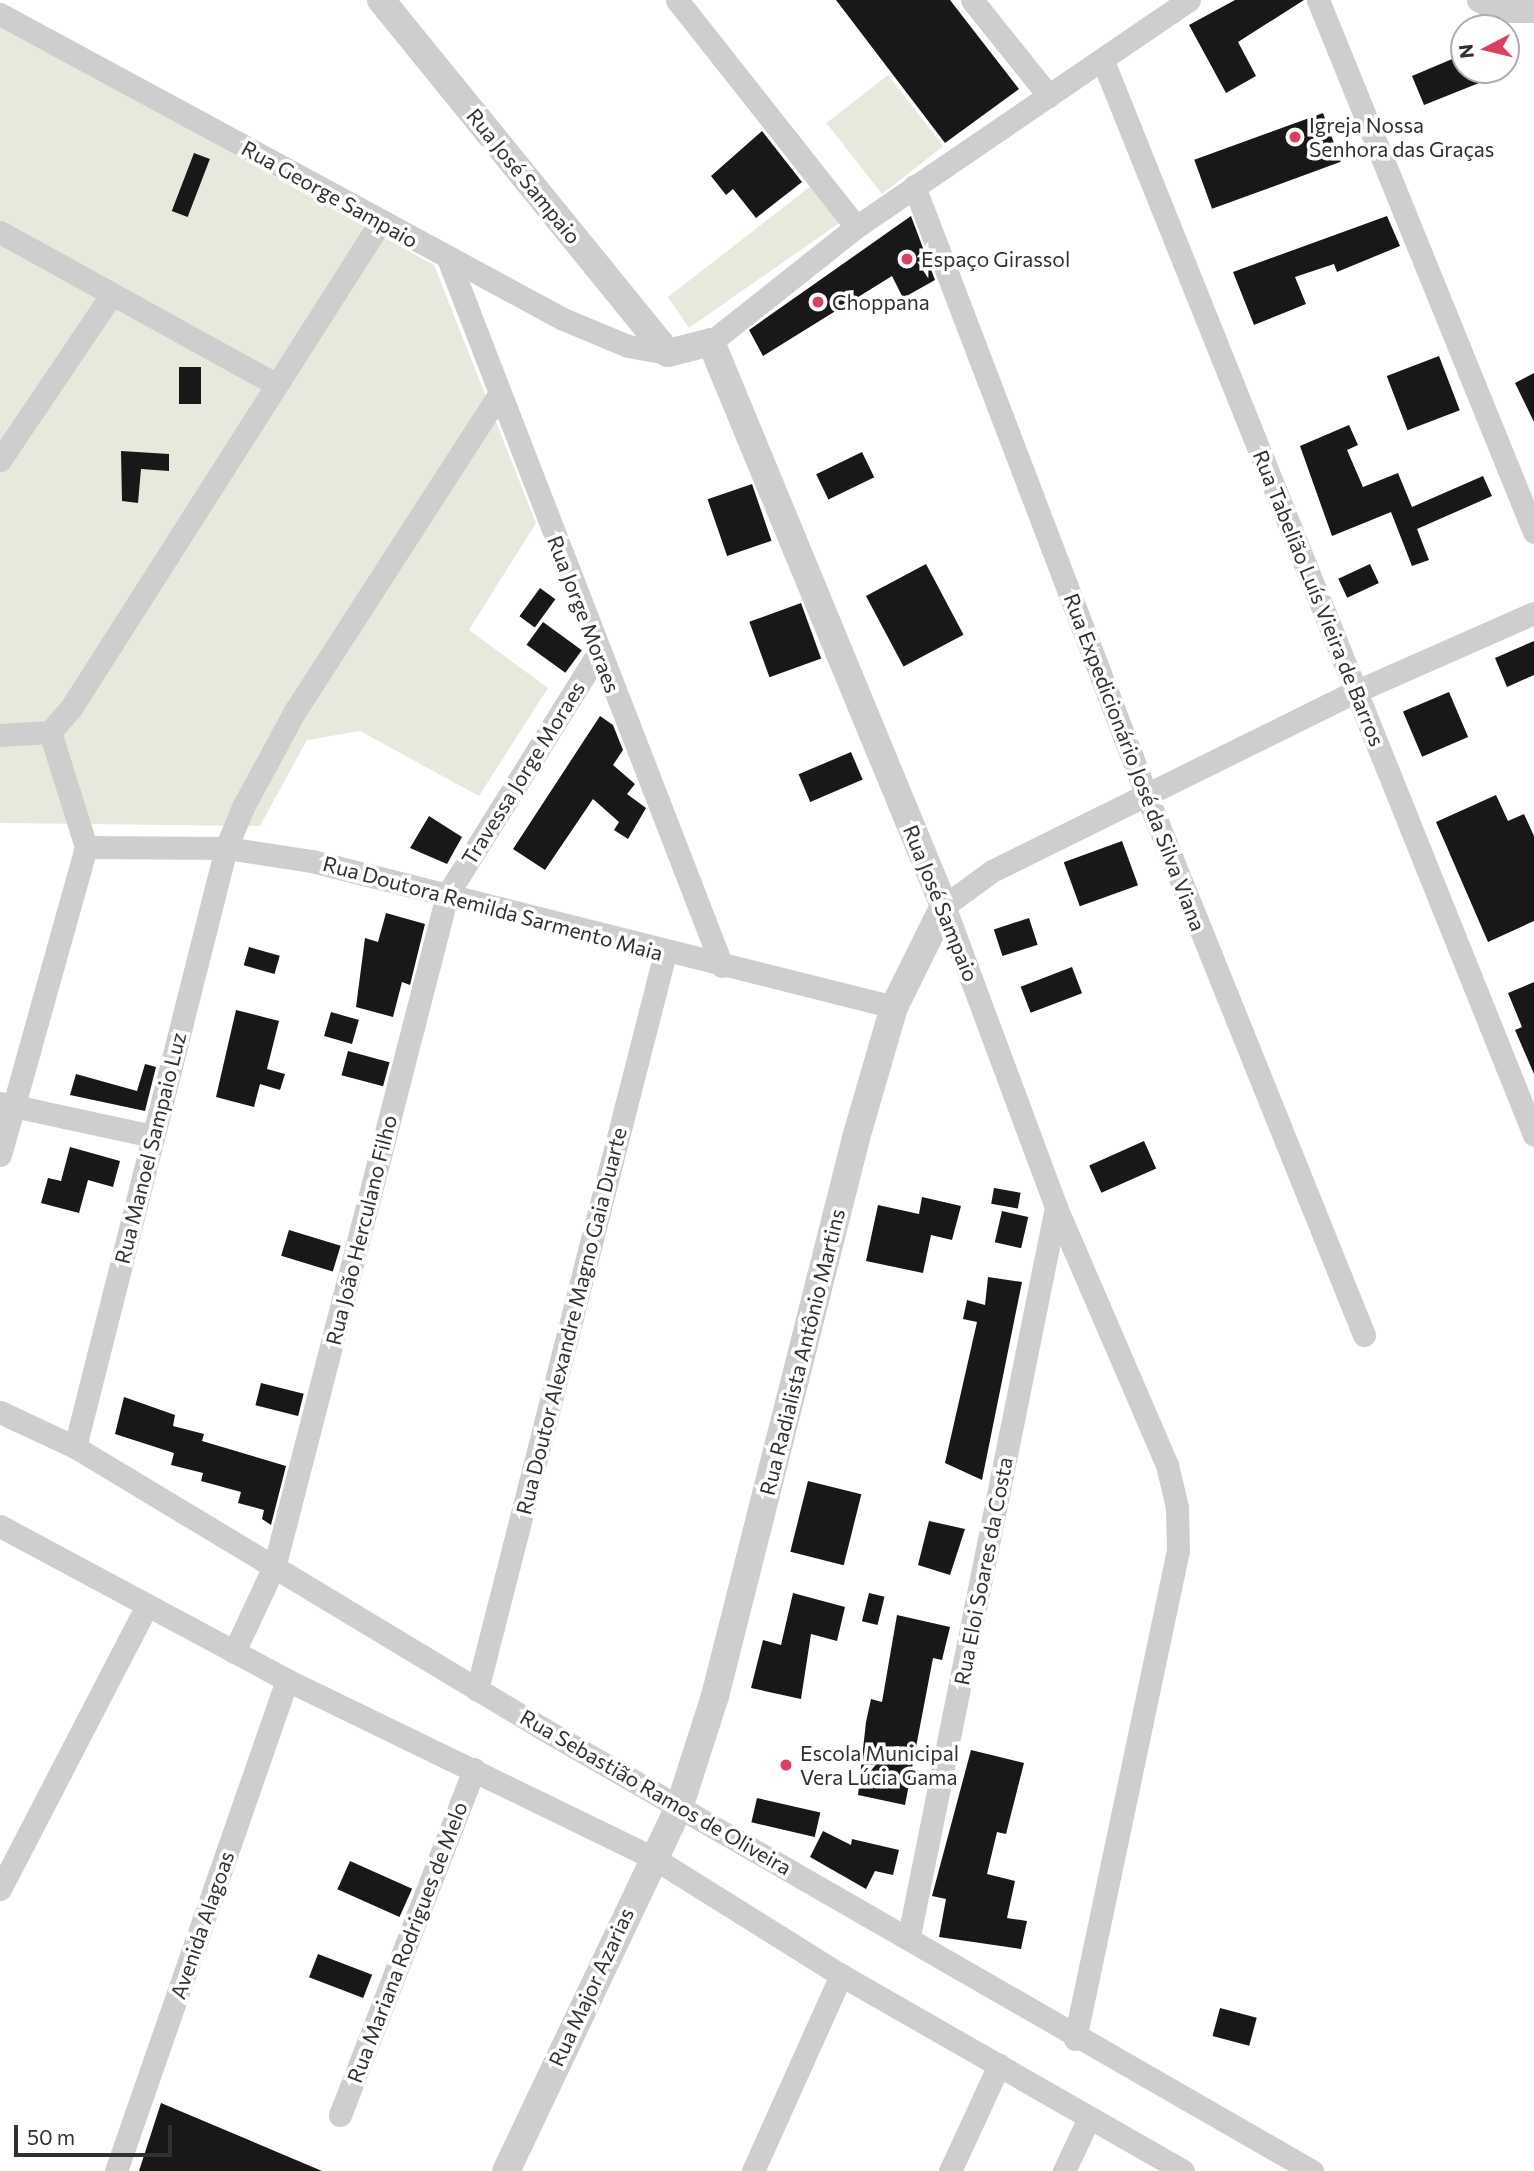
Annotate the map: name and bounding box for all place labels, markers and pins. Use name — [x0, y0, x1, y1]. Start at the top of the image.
place label: Igreja Nossa Senhora das Graças — [1309, 112, 1494, 162]
marker: Igreja Nossa Senhora das Graças — [1287, 129, 1303, 145]
place label: Espaço Girassol — [921, 246, 1070, 272]
marker: Espaço Girassol — [899, 251, 915, 267]
place label: Choppana — [832, 289, 930, 315]
marker: Choppana — [810, 294, 826, 310]
place label: Escola Municipal Vera Lúcia Gama — [800, 1740, 959, 1790]
marker: Escola Municipal Vera Lúcia Gama — [778, 1757, 794, 1773]

